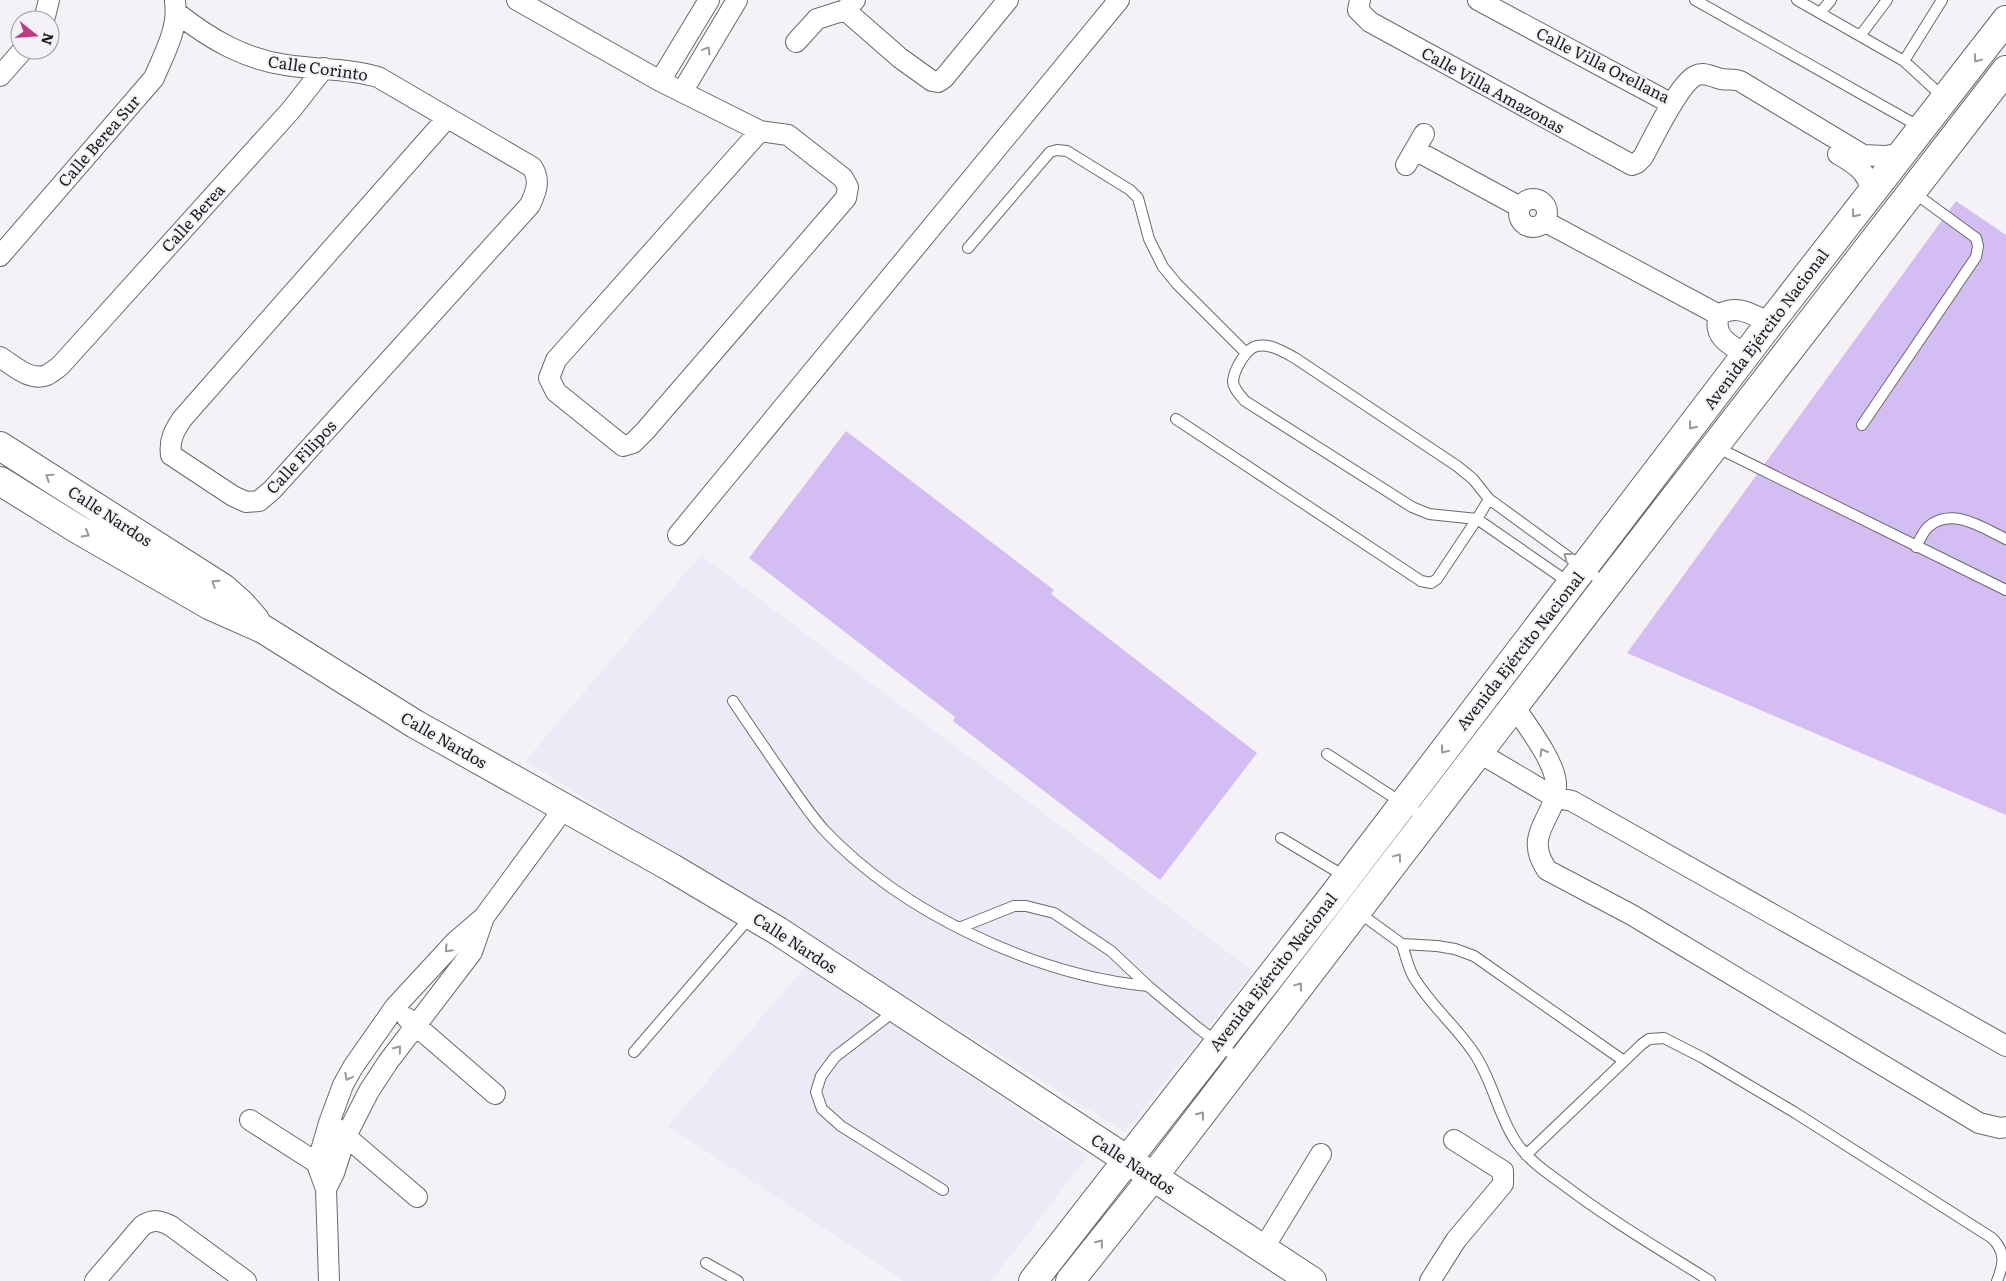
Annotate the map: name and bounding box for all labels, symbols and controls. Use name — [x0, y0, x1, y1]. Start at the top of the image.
north arrow — [10, 10, 60, 60]
street label: Calle Villa Orellana — [1532, 20, 1675, 108]
text: N — [37, 31, 60, 48]
street label: Calle Villa Amazonas — [1418, 40, 1569, 138]
one-way arrow — [700, 47, 710, 56]
street label: Calle Corinto — [267, 48, 370, 86]
one-way arrow — [1974, 53, 1982, 62]
street label: Calle Berea Sur — [51, 89, 145, 192]
street label: Calle Berea — [155, 178, 230, 257]
one-way arrow — [1852, 208, 1860, 217]
street label: Avenida Ejército Nacional — [1697, 243, 1834, 414]
street label: Calle Filipos — [260, 414, 341, 499]
one-way arrow — [1689, 420, 1697, 429]
one-way arrow — [45, 473, 54, 483]
street label: Calle Nardos — [64, 479, 157, 551]
one-way arrow — [81, 527, 90, 537]
one-way arrow — [1564, 554, 1573, 562]
street label: Avenida Ejército Nacional — [1449, 566, 1589, 735]
one-way arrow — [211, 580, 221, 589]
street label: Calle Nardos — [397, 705, 492, 774]
one-way arrow — [1441, 744, 1450, 754]
one-way arrow — [1539, 748, 1549, 757]
one-way arrow — [1392, 853, 1401, 863]
street label: Avenida Ejército Nacional — [1202, 887, 1342, 1056]
street label: Calle Nardos — [749, 906, 842, 978]
one-way arrow — [445, 944, 454, 953]
one-way arrow — [1294, 983, 1302, 992]
one-way arrow — [392, 1046, 400, 1055]
one-way arrow — [344, 1071, 354, 1080]
one-way arrow — [1195, 1112, 1203, 1121]
street label: Calle Nardos — [1087, 1127, 1180, 1199]
one-way arrow — [1095, 1240, 1103, 1249]

